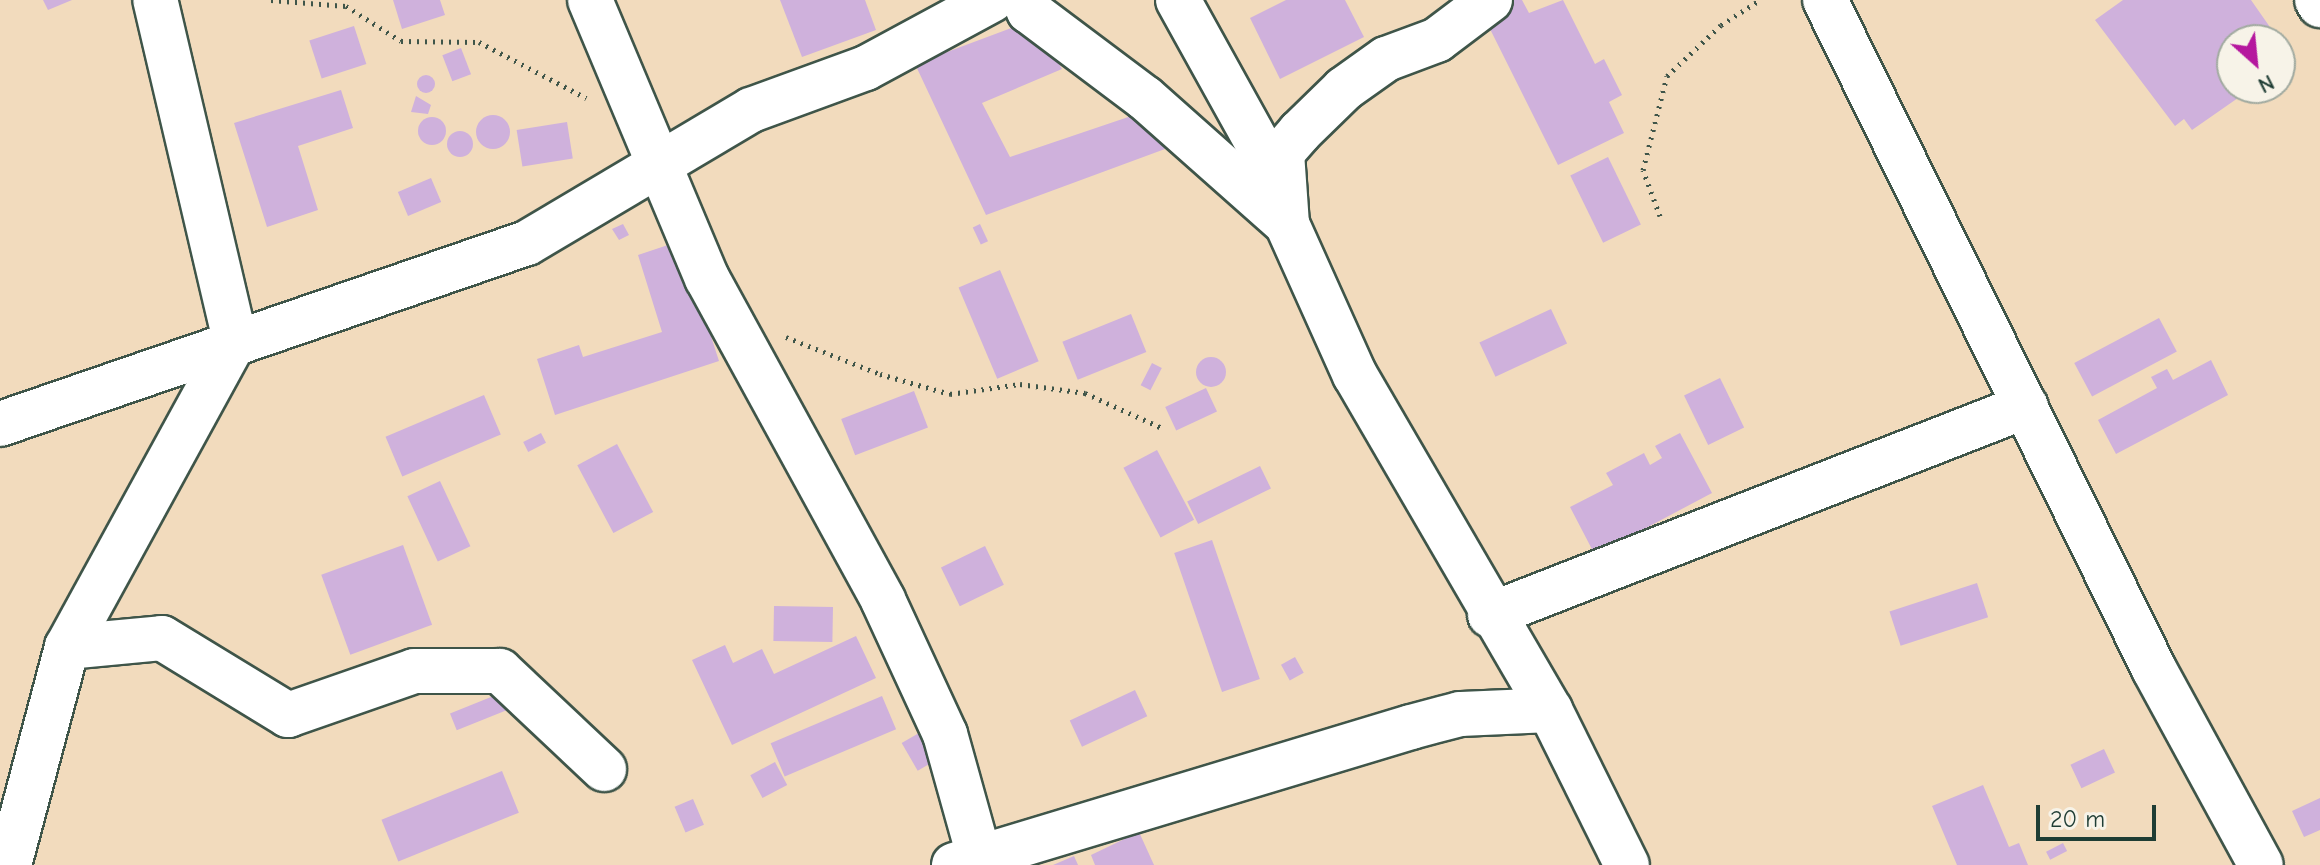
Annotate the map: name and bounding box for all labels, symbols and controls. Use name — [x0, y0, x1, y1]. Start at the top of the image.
north arrow — [2216, 24, 2296, 104]
text: N — [2254, 69, 2278, 98]
scale bar — [2040, 789, 2160, 839]
text: 20 m — [2050, 805, 2105, 833]

